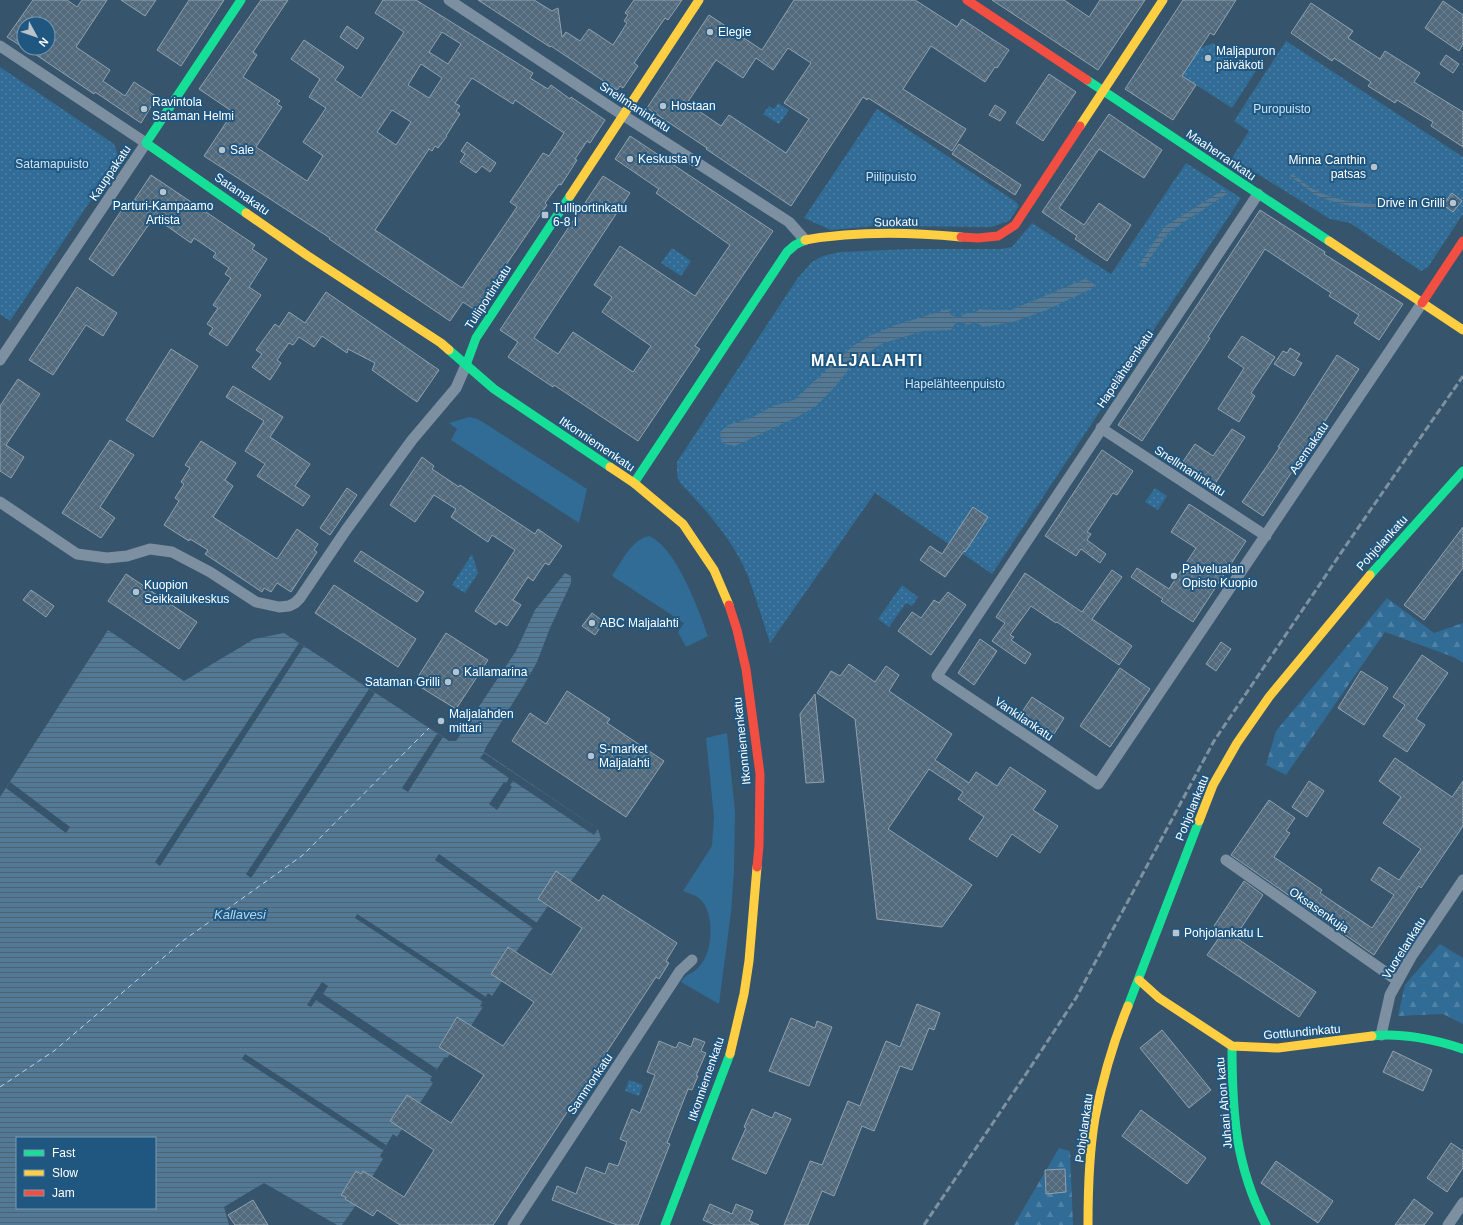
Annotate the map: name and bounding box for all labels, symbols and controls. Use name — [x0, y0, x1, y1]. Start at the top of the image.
north arrow — [16, 16, 56, 56]
place label: Elegie — [718, 25, 752, 39]
marker: Elegie — [705, 27, 715, 37]
text: N — [36, 36, 51, 49]
place label: Maljapuron päiväkoti — [1216, 44, 1275, 72]
marker: Maljapuron päiväkoti — [1203, 53, 1213, 63]
street label: Snellmaninkatu — [597, 79, 673, 135]
place label: Ravintola Sataman Helmi — [152, 95, 234, 123]
place label: Hostaan — [671, 99, 716, 113]
marker: Hostaan — [658, 101, 668, 111]
park label: Puropuisto — [1253, 102, 1311, 116]
marker: Ravintola Sataman Helmi — [139, 104, 149, 114]
street label: Maaherrankatu — [1184, 127, 1258, 183]
street label: Kauppakatu — [86, 143, 134, 203]
place label: Sale — [230, 143, 254, 157]
marker: Sale — [217, 145, 227, 155]
place label: Keskusta ry — [638, 152, 701, 166]
place label: Minna Canthin patsas — [1289, 153, 1366, 181]
marker: Keskusta ry — [625, 154, 635, 164]
park label: Satamapuisto — [15, 157, 89, 171]
marker: Minna Canthin patsas — [1369, 162, 1379, 172]
street label: Satamakatu — [212, 170, 272, 218]
park label: Piilipuisto — [866, 170, 917, 184]
marker: Parturi-Kampaamo Artista — [158, 187, 168, 197]
place label: Drive in Grilli — [1377, 196, 1445, 210]
marker: Drive in Grilli — [1448, 198, 1458, 208]
place label: Parturi-Kampaamo Artista — [113, 199, 214, 227]
place label: Tulliportinkatu 6-8 I — [553, 201, 627, 229]
marker: Tulliportinkatu 6-8 I — [540, 210, 550, 220]
street label: Suokatu — [874, 215, 918, 229]
street label: Tulliportinkatu — [462, 262, 514, 332]
street label: Hapelähteenkatu — [1094, 327, 1156, 411]
district label: MALJALAHTI — [811, 352, 923, 369]
park label: Hapelähteenpuisto — [905, 377, 1005, 391]
street label: Itkonniemenkatu — [557, 414, 637, 474]
street label: Asemakatu — [1286, 419, 1332, 477]
street label: Snellmaninkatu — [1152, 443, 1228, 499]
street label: Pohjolankatu — [1354, 513, 1410, 573]
place label: Palvelualan Opisto Kuopio — [1182, 562, 1258, 590]
marker: Palvelualan Opisto Kuopio — [1169, 571, 1179, 581]
place label: Kuopion Seikkailukeskus — [144, 578, 229, 606]
marker: Kuopion Seikkailukeskus — [131, 587, 141, 597]
place label: ABC Maljalahti — [600, 616, 679, 630]
marker: ABC Maljalahti — [587, 618, 597, 628]
place label: Kallamarina — [464, 665, 528, 679]
marker: Kallamarina — [451, 667, 461, 677]
place label: Sataman Grilli — [365, 675, 440, 689]
marker: Sataman Grilli — [443, 677, 453, 687]
street label: Vankilankatu — [992, 694, 1056, 744]
street label: Itkonniemenkatu — [730, 696, 754, 786]
place label: Maljalahden mittari — [449, 707, 514, 735]
marker: Maljalahden mittari — [436, 716, 446, 726]
place label: S-market Maljalahti — [599, 742, 650, 770]
marker: S-market Maljalahti — [586, 751, 596, 761]
street label: Pohjolankatu — [1173, 773, 1211, 843]
street label: Oksasenkuja — [1287, 884, 1352, 936]
water label: Kallavesi — [214, 907, 267, 922]
street label: Vuorelankatu — [1379, 914, 1429, 982]
place label: Pohjolankatu L — [1184, 926, 1264, 940]
marker: Pohjolankatu L — [1171, 928, 1181, 938]
street label: Gottlundinkatu — [1263, 1022, 1341, 1042]
street label: Itkonniemenkatu — [685, 1035, 727, 1123]
street label: Sammonkatu — [564, 1051, 616, 1117]
street label: Juhani Ahon katu — [1213, 1057, 1235, 1149]
street label: Pohjolankatu — [1072, 1093, 1096, 1163]
legend — [16, 1137, 156, 1209]
text: Fast — [52, 1146, 76, 1160]
text: Slow — [52, 1166, 78, 1180]
text: Jam — [52, 1186, 75, 1200]

